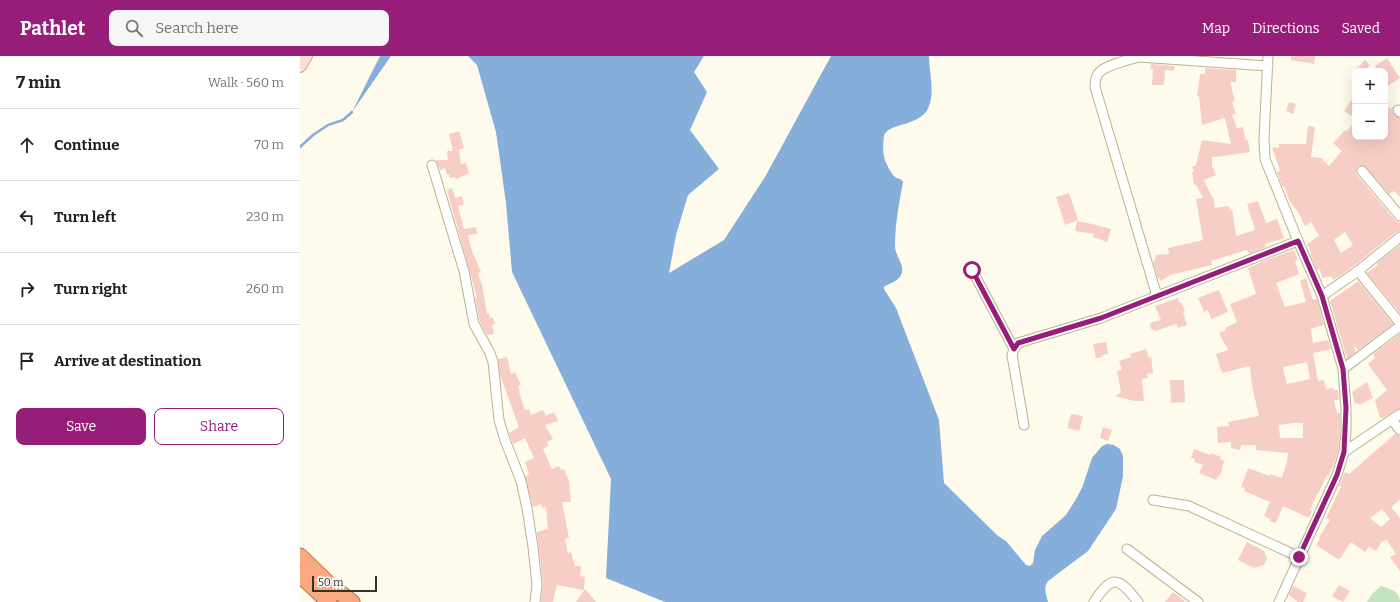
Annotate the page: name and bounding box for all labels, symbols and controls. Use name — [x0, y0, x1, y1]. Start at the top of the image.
search box — [109, 10, 389, 46]
text: Pathlet — [20, 17, 85, 40]
icon: search — [123, 17, 145, 39]
text: Search here — [155, 19, 238, 37]
text: Map — [1202, 20, 1230, 37]
text: Directions — [1252, 20, 1320, 37]
text: Saved — [1342, 20, 1380, 37]
map controls — [1352, 68, 1388, 140]
button: + — [1352, 68, 1388, 104]
text: 7 min — [16, 72, 61, 93]
text: Walk · 560 m — [208, 75, 284, 90]
button: − — [1352, 104, 1388, 140]
icon: ahead — [16, 134, 38, 156]
text: Continue — [54, 136, 120, 154]
text: 70 m — [254, 137, 284, 152]
icon: left — [16, 206, 38, 228]
text: Turn left — [54, 208, 116, 226]
text: 230 m — [246, 209, 284, 224]
route start — [963, 261, 981, 279]
icon: right — [16, 278, 38, 300]
text: Turn right — [54, 280, 127, 298]
text: 260 m — [246, 281, 284, 296]
icon: arrive — [16, 350, 38, 372]
text: Arrive at destination — [54, 352, 201, 370]
button: Save — [16, 408, 146, 445]
button: Share — [154, 408, 284, 445]
route end — [1290, 548, 1308, 566]
scale bar — [312, 574, 377, 593]
text: 50 m — [318, 576, 344, 589]

